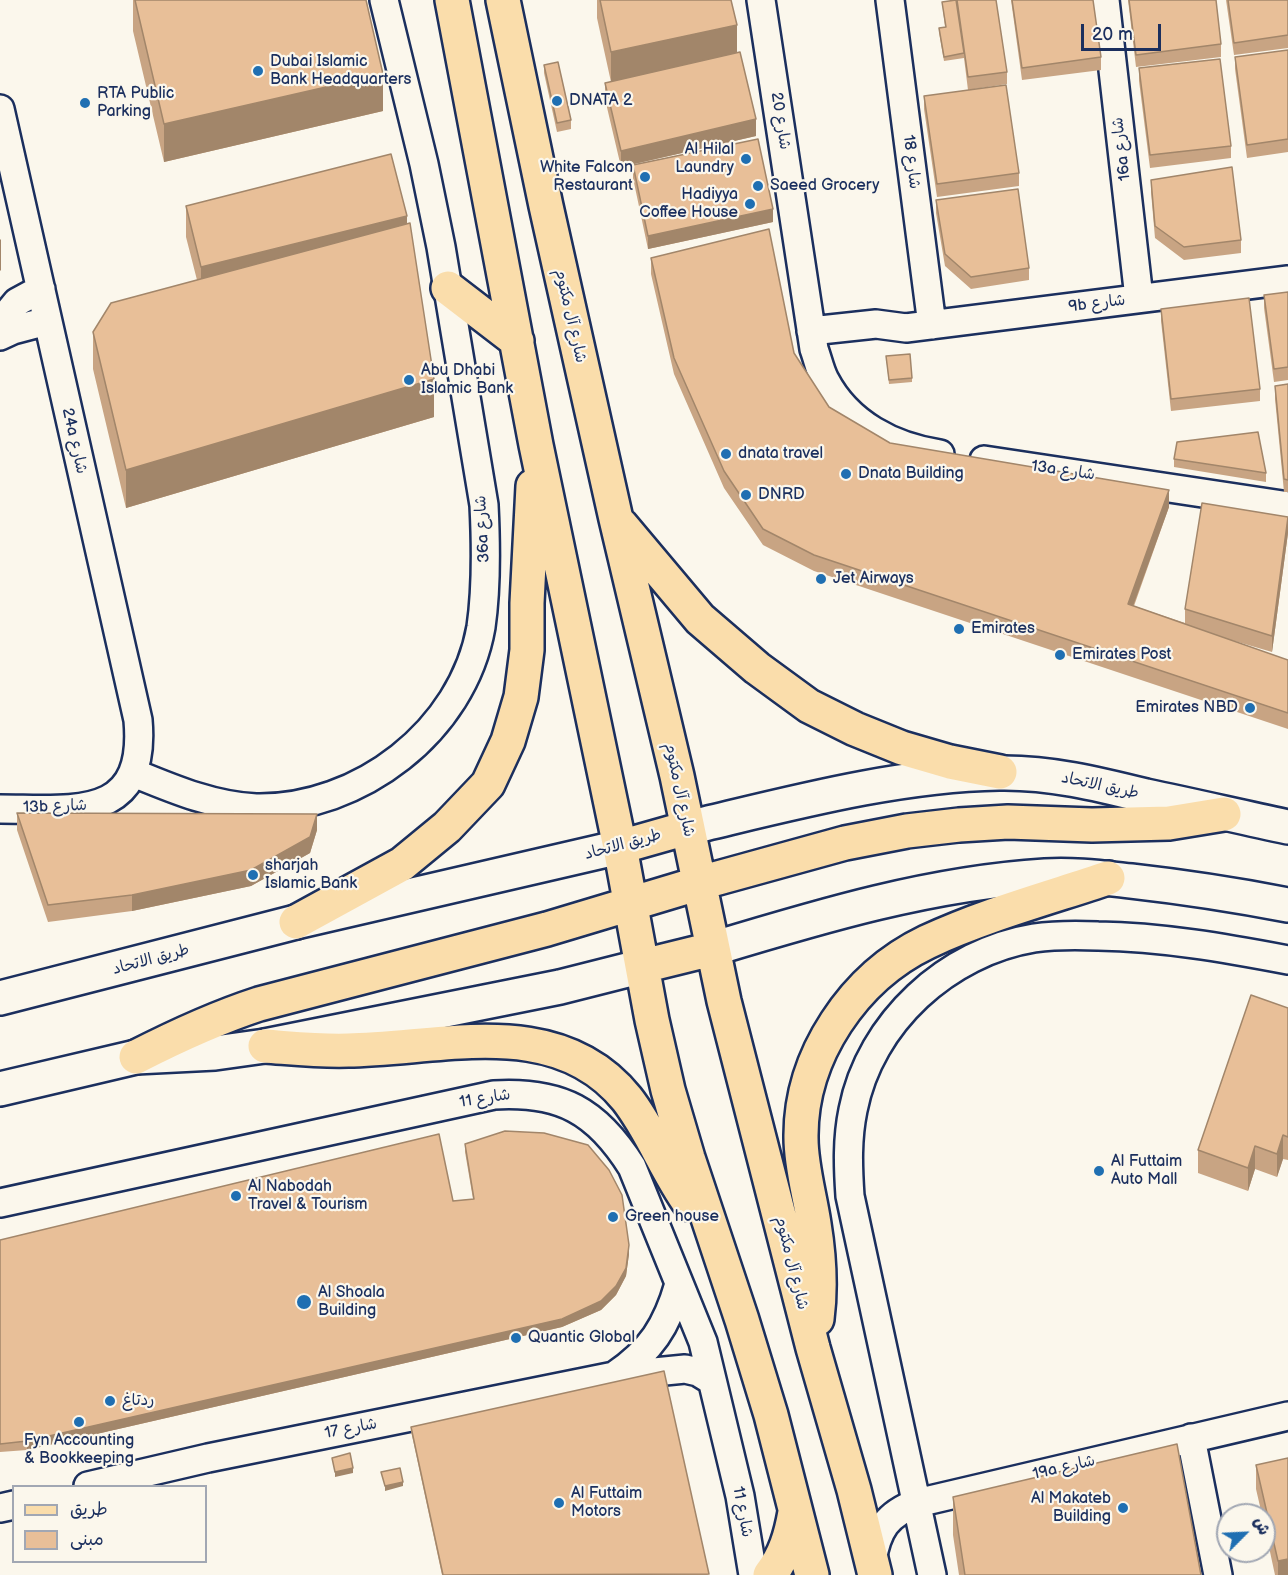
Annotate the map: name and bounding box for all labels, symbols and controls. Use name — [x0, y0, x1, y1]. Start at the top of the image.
scale bar — [1084, 12, 1164, 50]
text: 20 m — [1092, 24, 1133, 45]
place label: Dubai Islamic Bank Headquarters — [270, 52, 411, 90]
marker: Dubai Islamic Bank Headquarters — [251, 64, 265, 78]
place label: RTA Public Parking — [97, 84, 174, 122]
place label: DNATA 2 — [569, 91, 632, 111]
street label: شارع 20 — [766, 91, 794, 151]
marker: DNATA 2 — [550, 94, 564, 108]
marker: RTA Public Parking — [78, 96, 92, 110]
street label: 16a شارع — [1109, 116, 1135, 182]
street label: شارع 18 — [898, 134, 924, 190]
place label: Al Hilal Laundry — [675, 140, 734, 178]
marker: Al Hilal Laundry — [739, 152, 753, 166]
place label: White Falcon Restaurant — [540, 158, 633, 196]
marker: White Falcon Restaurant — [638, 170, 652, 184]
place label: Saeed Grocery — [770, 176, 880, 196]
marker: Saeed Grocery — [751, 179, 765, 193]
place label: Hadiyya Coffee House — [639, 185, 738, 223]
marker: Hadiyya Coffee House — [743, 197, 757, 211]
street label: شارع آل مكتوم — [550, 267, 590, 365]
street label: 9b شارع — [1067, 291, 1127, 317]
place label: Abu Dhabi Islamic Bank — [421, 361, 513, 399]
marker: Abu Dhabi Islamic Bank — [402, 373, 416, 387]
street label: 24a شارع — [57, 406, 91, 476]
place label: dnata travel — [738, 444, 823, 464]
marker: dnata travel — [719, 447, 733, 461]
street label: 13a شارع — [1030, 457, 1096, 485]
place label: Dnata Building — [858, 464, 964, 484]
marker: Dnata Building — [839, 467, 853, 481]
place label: DNRD — [758, 485, 805, 505]
marker: DNRD — [739, 488, 753, 502]
street label: 36a شارع — [472, 495, 494, 563]
place label: Jet Airways — [833, 569, 914, 589]
marker: Jet Airways — [814, 572, 828, 586]
place label: Emirates — [971, 619, 1035, 639]
marker: Emirates — [952, 622, 966, 636]
place label: Emirates Post — [1072, 645, 1172, 665]
marker: Emirates Post — [1053, 648, 1067, 662]
place label: Emirates NBD — [1135, 698, 1238, 718]
marker: Emirates NBD — [1243, 701, 1257, 715]
street label: شارع آل مكتوم — [660, 741, 698, 839]
street label: طريق الاتحاد — [1060, 768, 1140, 804]
street label: 13b شارع — [23, 796, 87, 818]
street label: طريق الاتحاد — [583, 826, 663, 864]
place label: sharjah Islamic Bank — [265, 856, 357, 894]
marker: sharjah Islamic Bank — [246, 868, 260, 882]
street label: طريق الاتحاد — [111, 941, 191, 979]
street label: شارع 11 — [458, 1086, 512, 1112]
place label: Al Futtaim Auto Mall — [1111, 1152, 1182, 1190]
marker: Al Futtaim Auto Mall — [1092, 1164, 1106, 1178]
place label: Al Nabodah Travel & Tourism — [248, 1177, 368, 1215]
marker: Al Nabodah Travel & Tourism — [229, 1189, 243, 1203]
place label: Green house — [625, 1207, 719, 1227]
marker: Green house — [606, 1210, 620, 1224]
street label: شارع آل مكتوم — [770, 1214, 812, 1312]
place label: Al Shoala Building — [318, 1283, 385, 1321]
marker: Al Shoala Building — [295, 1293, 313, 1311]
place label: Quantic Global — [528, 1328, 635, 1348]
marker: Quantic Global — [509, 1331, 523, 1345]
place label: ردتاغ — [122, 1391, 154, 1411]
marker: ردتاغ — [103, 1394, 117, 1408]
marker: Fyn Accounting & Bookkeeping — [72, 1415, 86, 1429]
street label: شارع 17 — [323, 1415, 379, 1443]
place label: Fyn Accounting & Bookkeeping — [24, 1431, 134, 1469]
street label: 19a شارع — [1031, 1452, 1097, 1484]
place label: Al Futtaim Motors — [571, 1484, 642, 1522]
legend — [12, 1485, 207, 1563]
street label: شارع 11 — [728, 1485, 756, 1539]
place label: Al Makateb Building — [1031, 1489, 1111, 1527]
marker: Al Futtaim Motors — [552, 1496, 566, 1510]
text: طريق — [70, 1499, 108, 1520]
marker: Al Makateb Building — [1116, 1501, 1130, 1515]
north arrow — [1216, 1503, 1276, 1563]
text: ش — [1249, 1514, 1273, 1538]
text: مبنى — [70, 1529, 104, 1550]

